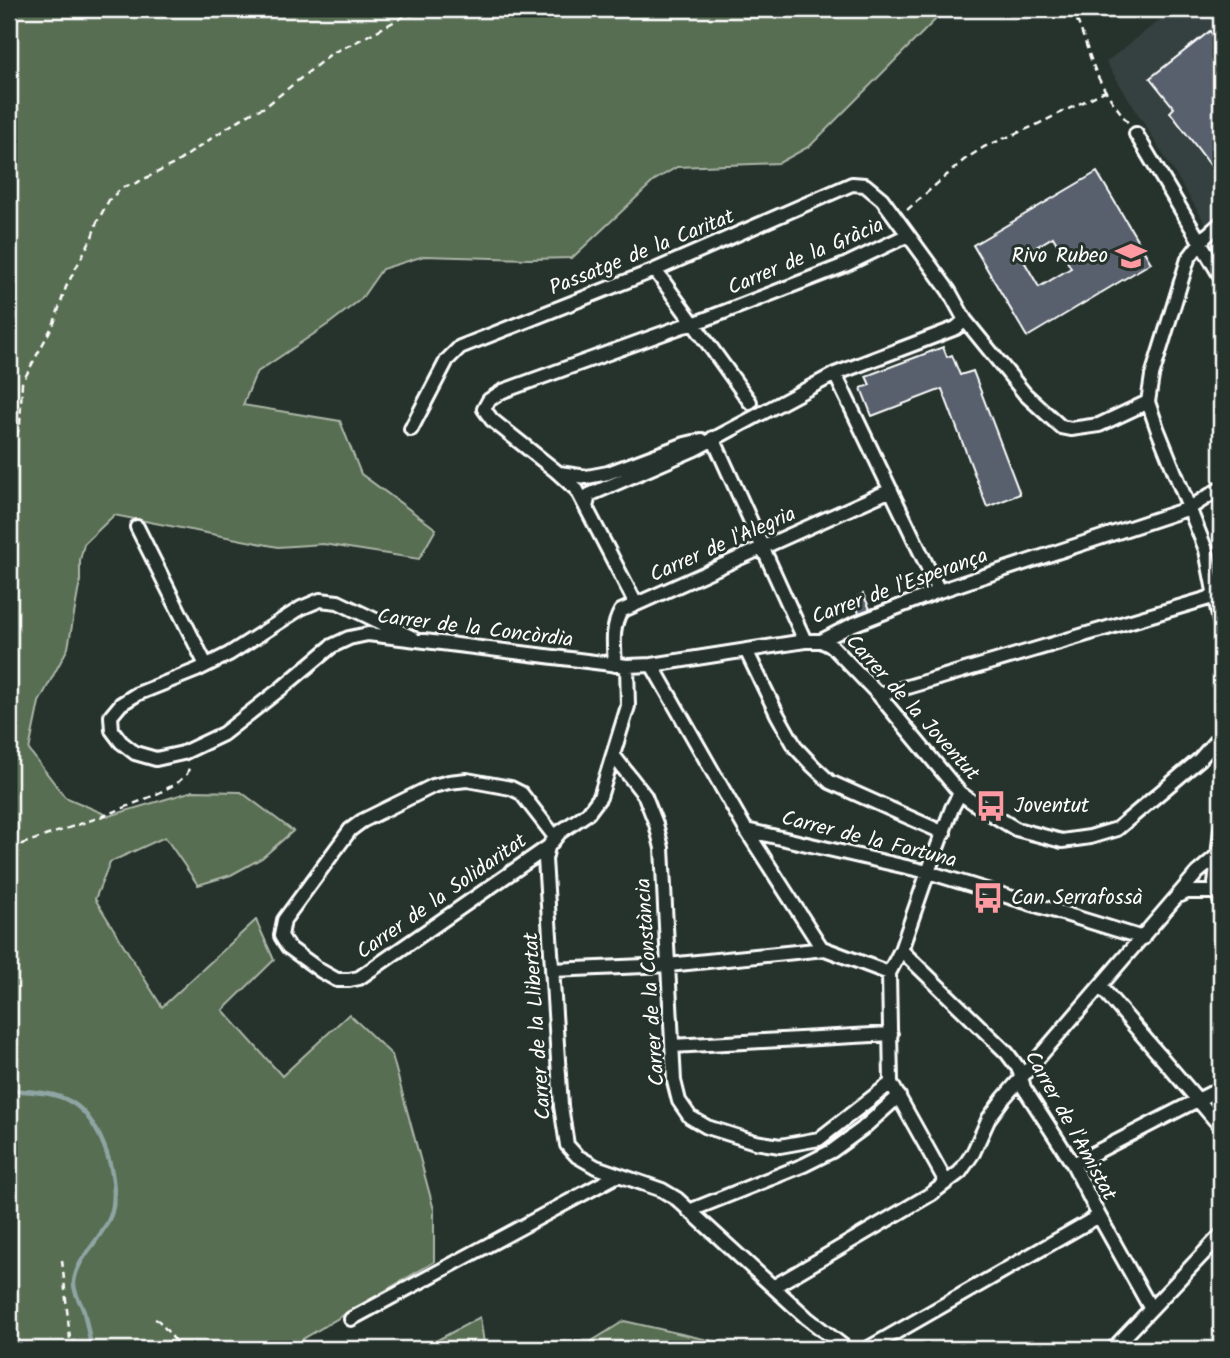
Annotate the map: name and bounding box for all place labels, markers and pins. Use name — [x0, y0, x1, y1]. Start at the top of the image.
school or university icon: Rivo Rubeo — [1114, 239, 1148, 273]
place label: Rivo Rubeo — [1012, 240, 1108, 273]
bus stop icon: Joventut — [974, 789, 1008, 823]
place label: Joventut — [1014, 790, 1090, 823]
bus stop icon: Can Serrafossà — [971, 881, 1005, 915]
place label: Can Serrafossà — [1011, 882, 1143, 915]

